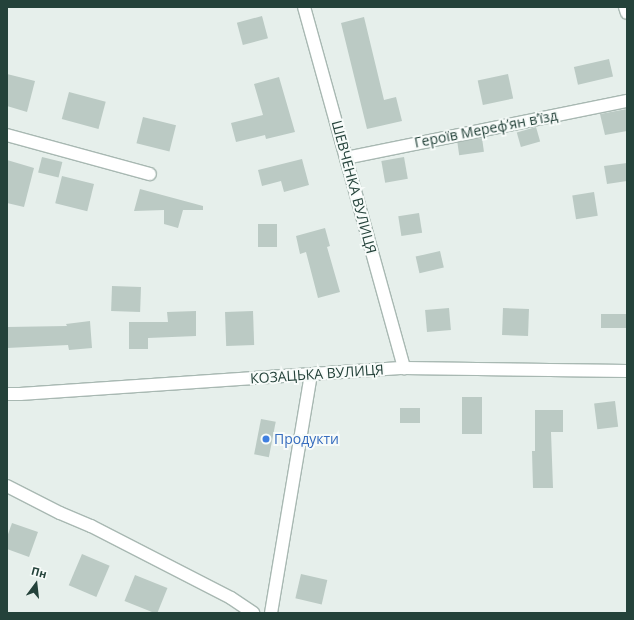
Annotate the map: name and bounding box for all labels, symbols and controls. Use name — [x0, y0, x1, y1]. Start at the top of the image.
street label: Героїв Мерефʼян вʼїзд — [413, 107, 559, 151]
street label: ШЕВЧЕНКА ВУЛИЦЯ — [328, 118, 380, 256]
street label: КОЗАЦЬКА ВУЛИЦЯ — [250, 361, 384, 387]
place label: Продукти — [274, 431, 339, 447]
marker: Продукти — [261, 434, 271, 444]
text: Пн — [30, 563, 49, 581]
north arrow — [16, 564, 56, 604]

